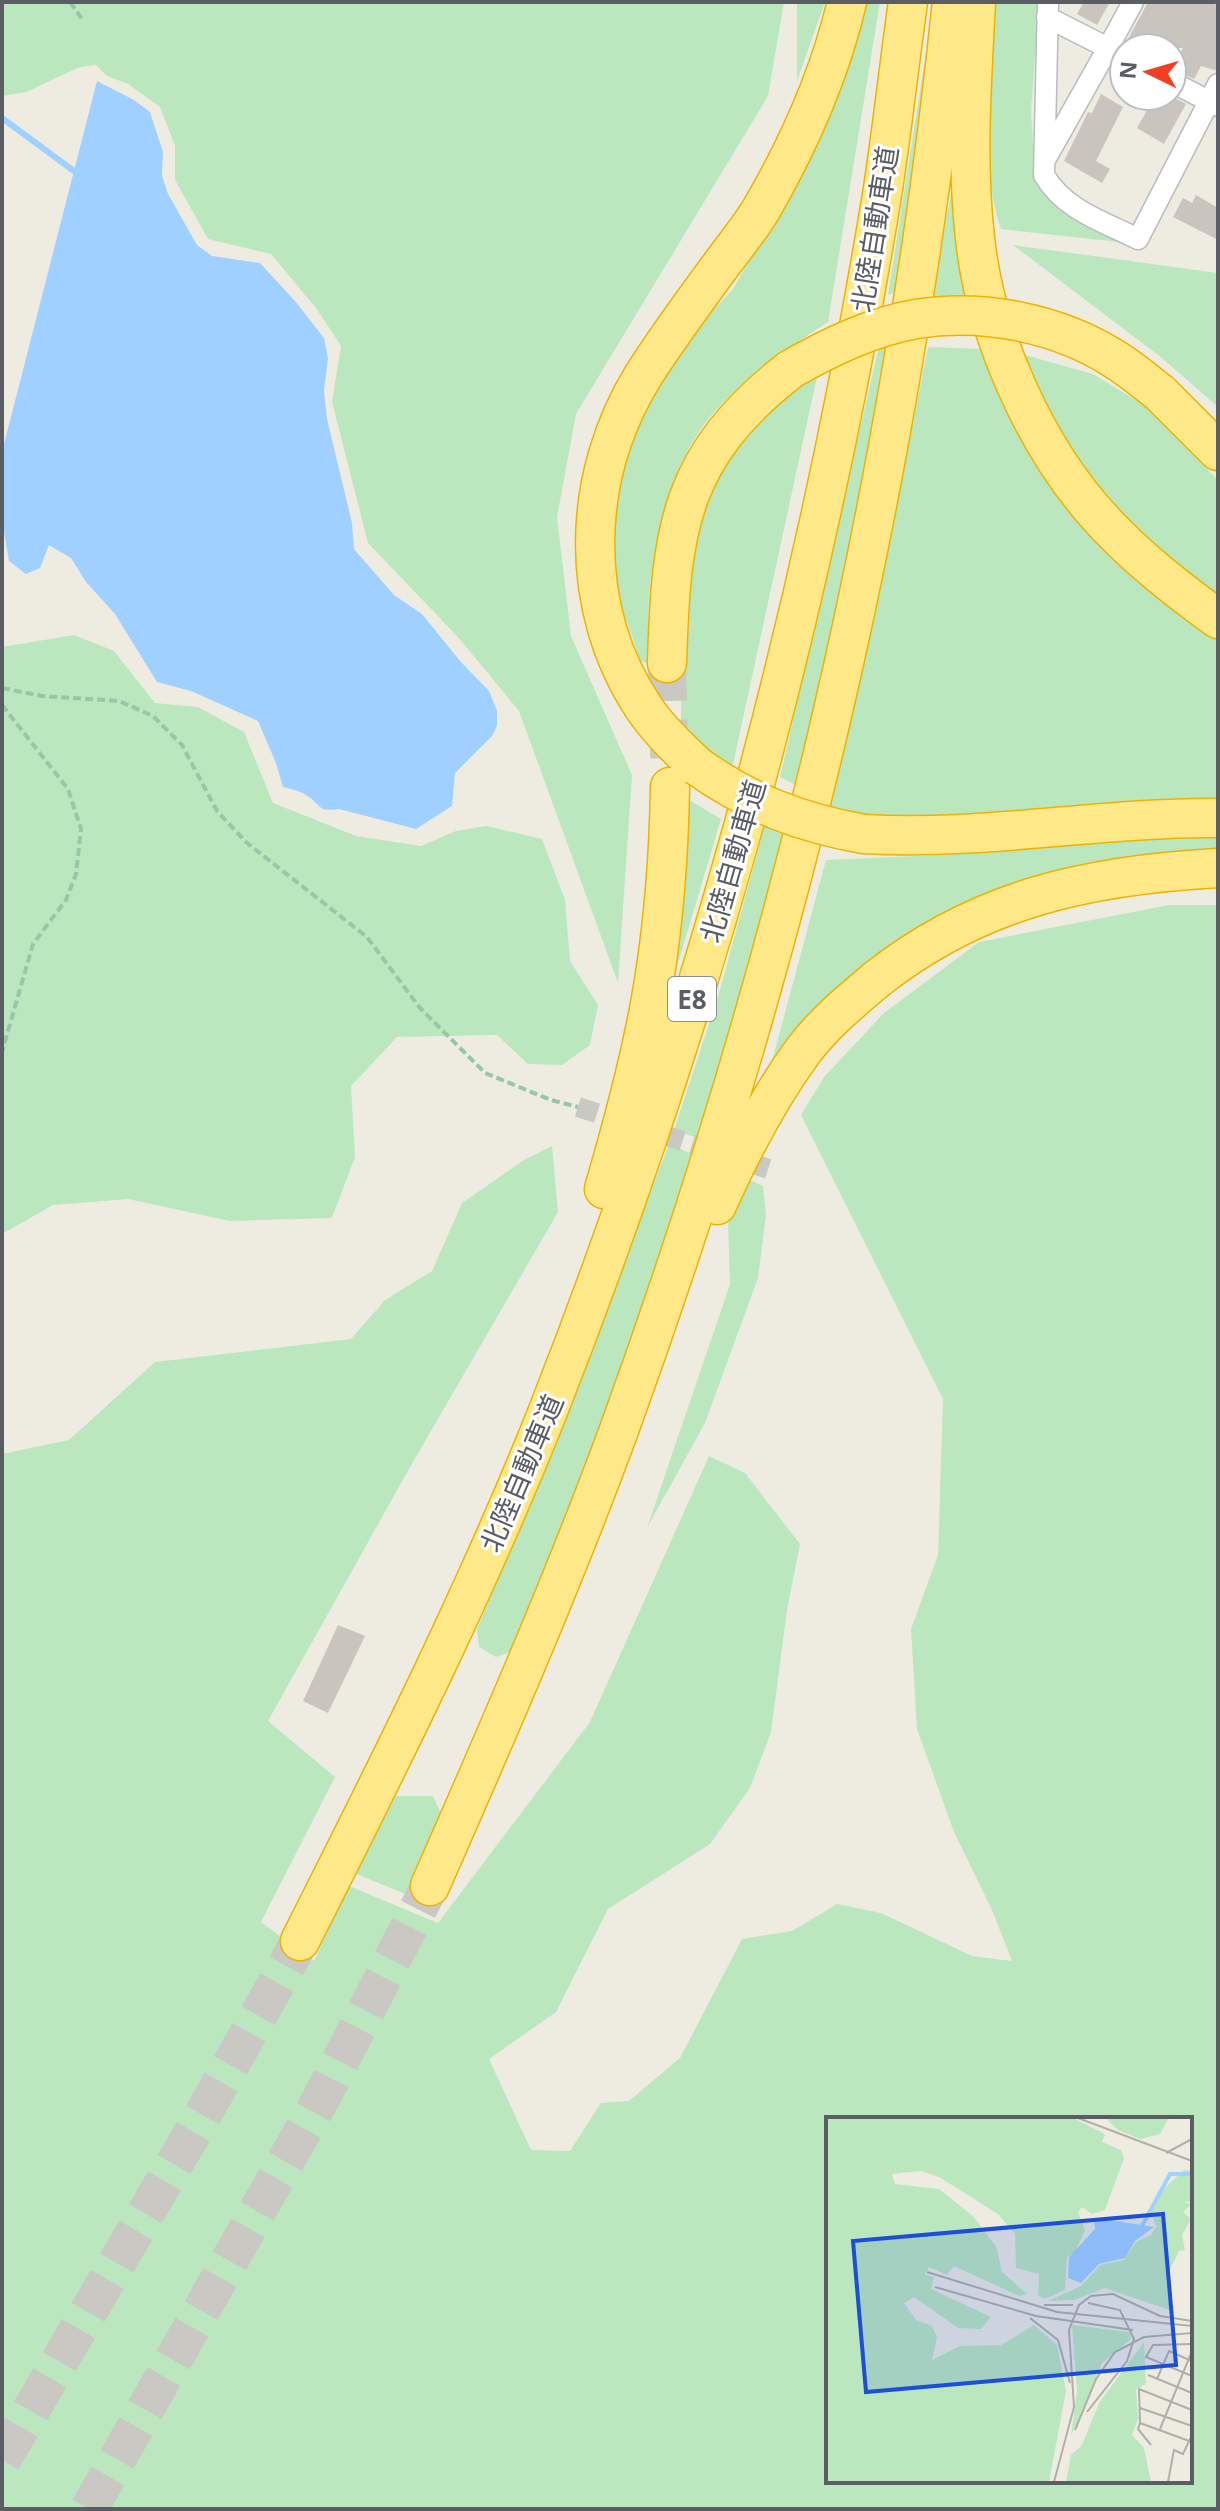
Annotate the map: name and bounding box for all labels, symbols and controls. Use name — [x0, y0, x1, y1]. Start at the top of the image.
north arrow — [1108, 32, 1188, 112]
text: N — [1111, 60, 1143, 80]
street label: 北陸自動車道 — [842, 143, 906, 315]
street label: 北陸自動車道 — [691, 775, 773, 947]
road number: E8 — [668, 977, 716, 1021]
street label: 北陸自動車道 — [471, 1388, 571, 1558]
inset map — [826, 2117, 1192, 2483]

